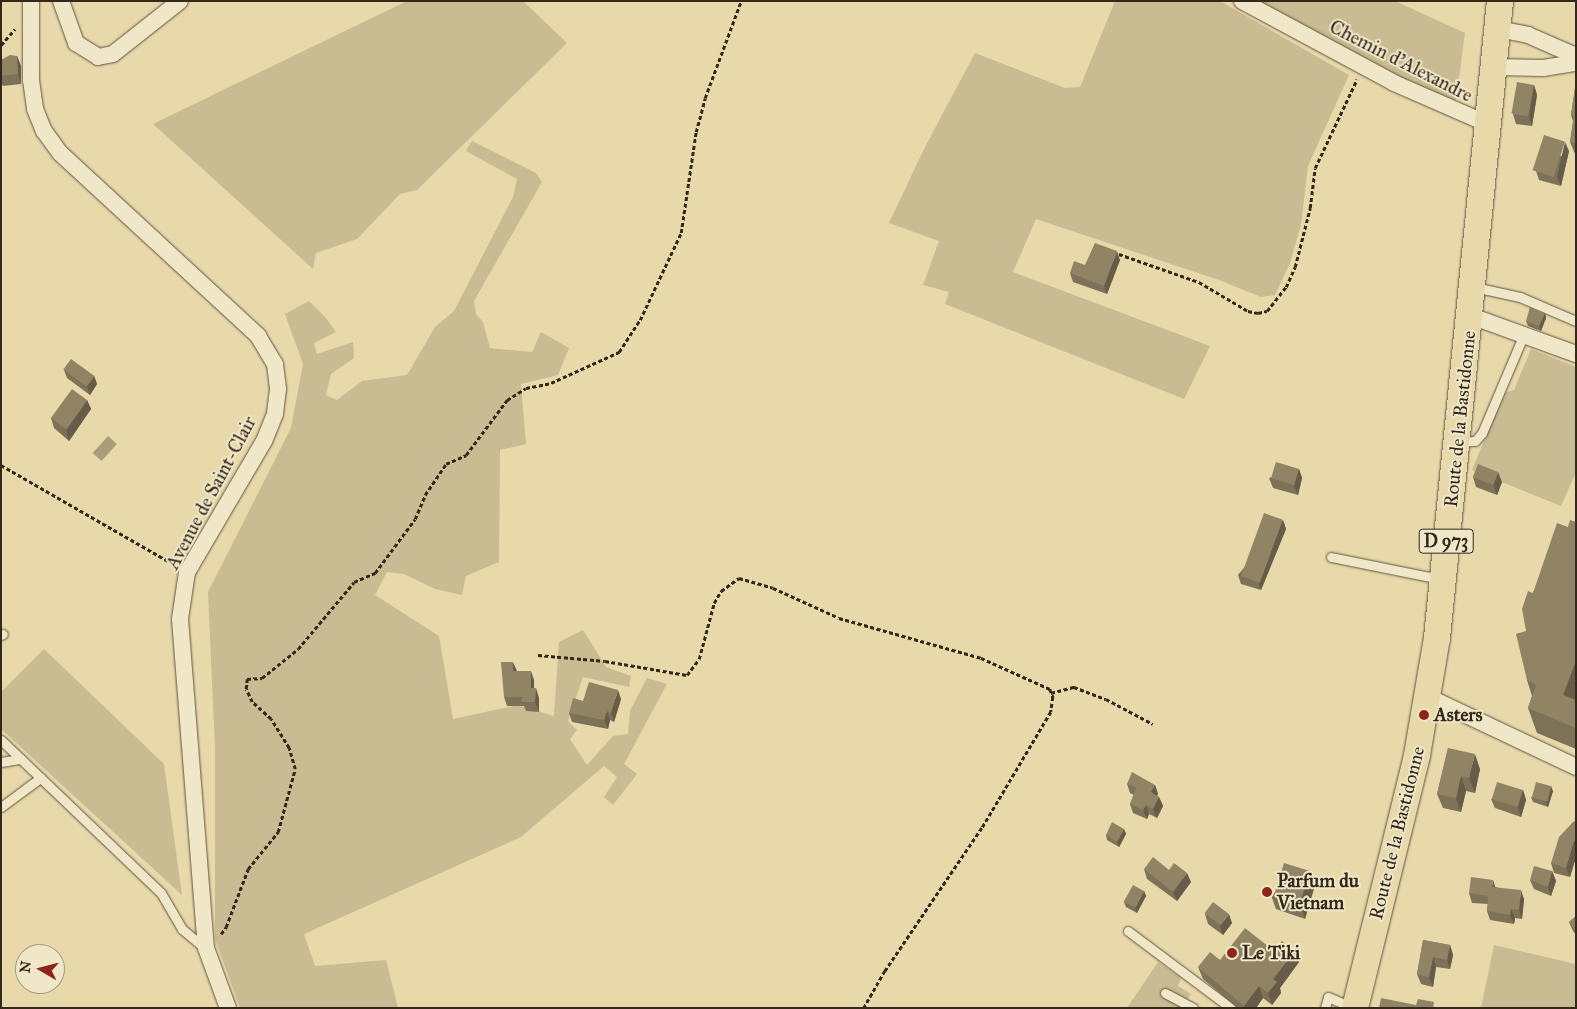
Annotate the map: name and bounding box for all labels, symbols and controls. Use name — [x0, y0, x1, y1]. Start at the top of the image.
street label: Chemin d'Alexandre — [1326, 15, 1476, 107]
street label: Route de la Bastidonne — [1439, 329, 1481, 509]
street label: Avenue de Saint-Clair — [161, 413, 261, 573]
road number: D 973 — [1418, 526, 1474, 556]
place label: Asters — [1434, 704, 1482, 726]
marker: Asters — [1418, 709, 1430, 721]
street label: Route de la Bastidonne — [1364, 744, 1430, 922]
place label: Parfum du Vietnam — [1277, 870, 1359, 914]
marker: Parfum du Vietnam — [1261, 886, 1273, 898]
place label: Le Tiki — [1242, 942, 1300, 964]
north arrow — [15, 944, 65, 994]
marker: Le Tiki — [1226, 947, 1238, 959]
text: N — [16, 960, 35, 974]

